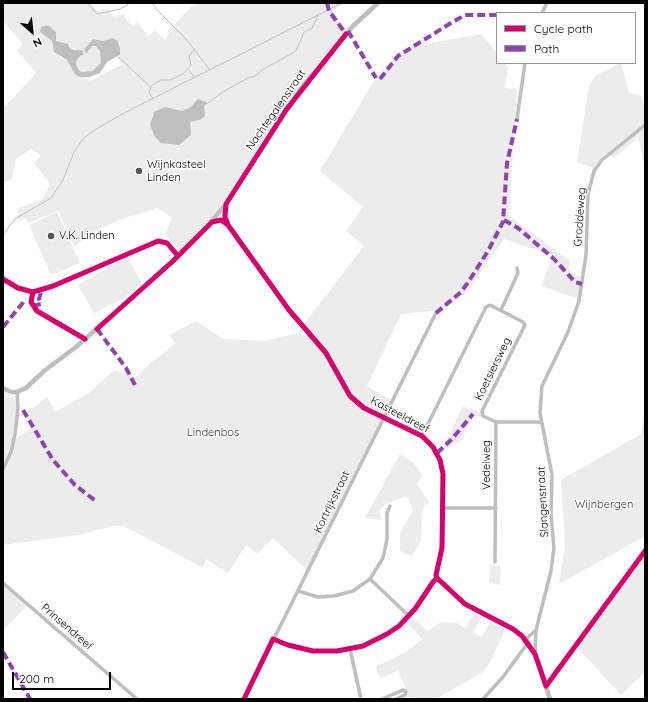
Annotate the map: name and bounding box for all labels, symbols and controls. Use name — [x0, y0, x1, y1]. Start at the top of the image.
north arrow — [12, 12, 52, 52]
legend — [496, 12, 636, 64]
text: Cycle path — [534, 21, 593, 36]
text: N — [31, 35, 44, 51]
text: Path — [534, 41, 559, 56]
street label: Nachtegalenstraat — [243, 67, 309, 153]
place label: Wijnkasteel Linden — [147, 158, 206, 184]
marker: Wijnkasteel Linden — [134, 166, 144, 176]
street label: Groddeweg — [571, 187, 589, 247]
place label: V.K. Linden — [59, 229, 115, 243]
marker: V.K. Linden — [46, 231, 56, 241]
street label: Koetsiersweg — [472, 335, 514, 403]
street label: Kasteeldreef — [368, 394, 432, 436]
park label: Lindenbos — [187, 426, 239, 440]
street label: Vedelweg — [480, 440, 494, 490]
street label: Slangenstraat — [535, 466, 551, 538]
street label: Kortrijkstraat — [311, 469, 353, 535]
park label: Wijnbergen — [575, 498, 633, 512]
street label: Prinsendreef — [38, 601, 96, 653]
scale bar — [14, 664, 113, 690]
text: 200 m — [19, 671, 54, 686]

